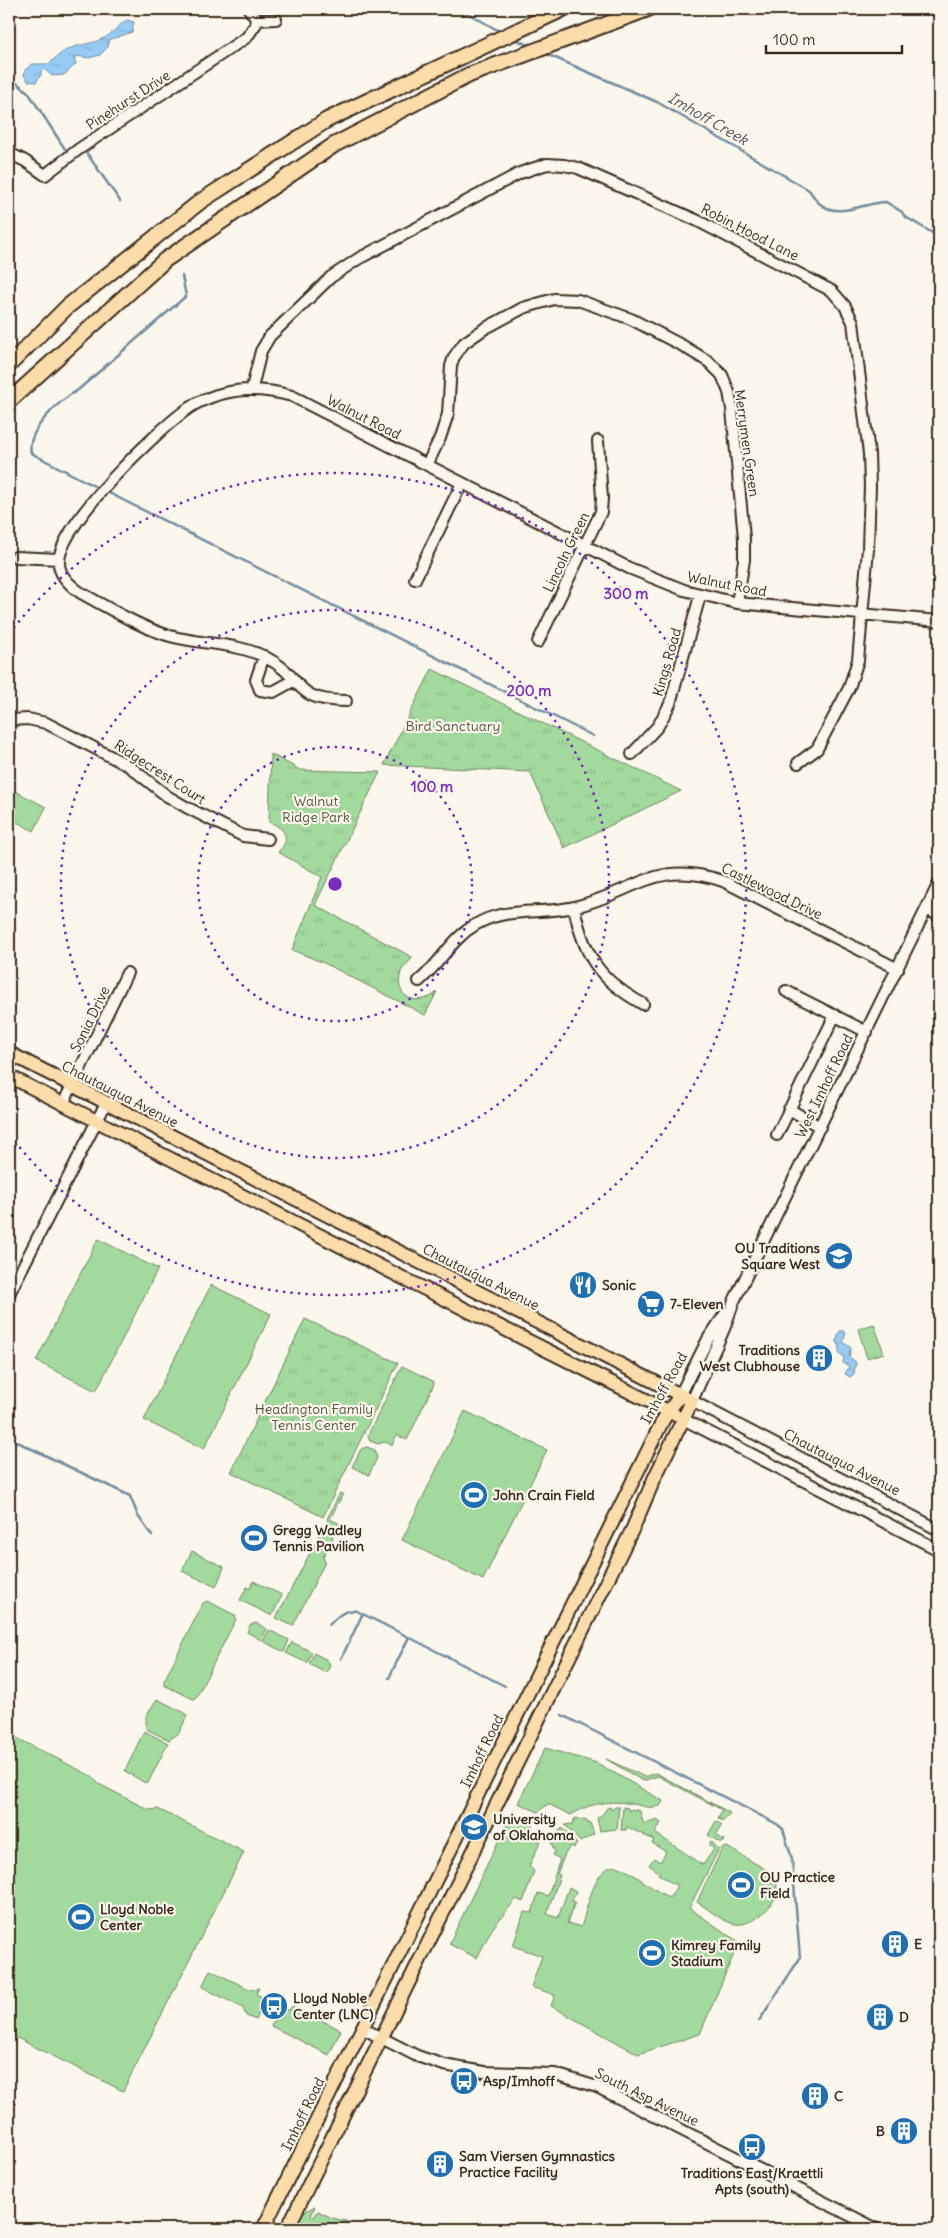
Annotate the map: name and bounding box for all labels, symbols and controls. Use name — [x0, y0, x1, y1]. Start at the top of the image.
scale bar — [766, 22, 902, 54]
text: 100 m — [773, 30, 815, 49]
street label: Pinehurst Drive — [83, 66, 173, 134]
water label: Imhoff Creek — [665, 88, 753, 150]
street label: Robin Hood Lane — [698, 200, 802, 264]
street label: Merrymen Green — [731, 388, 763, 498]
street label: Walnut Road — [324, 391, 404, 443]
street label: Lincoln Green — [539, 509, 593, 595]
street label: Walnut Road — [686, 567, 768, 601]
text: 300 m — [604, 584, 649, 603]
street label: Kings Road — [649, 626, 685, 698]
text: 200 m — [507, 681, 551, 700]
park label: Bird Sanctuary — [406, 717, 500, 735]
street label: Ridgecrest Court — [111, 736, 209, 808]
text: 100 m — [411, 777, 453, 796]
park label: Walnut Ridge Park — [282, 792, 350, 826]
street label: Castlewood Drive — [718, 859, 826, 923]
centre of rings — [326, 875, 344, 893]
street label: Sonia Drive — [66, 983, 114, 1055]
street label: West Imhoff Road — [791, 1031, 857, 1141]
street label: Chautauqua Avenue — [59, 1057, 181, 1131]
place label: OU Traditions Square West — [735, 1239, 821, 1273]
street label: Chautauqua Avenue — [420, 1240, 542, 1314]
school or university icon: OU Traditions Square West — [824, 1241, 854, 1271]
restaurant icon: Sonic — [568, 1270, 598, 1300]
place label: Sonic — [602, 1276, 636, 1294]
supermarket icon: 7-Eleven — [636, 1289, 666, 1319]
place label: 7-Eleven — [670, 1295, 724, 1313]
place label: Traditions West Clubhouse — [700, 1341, 801, 1375]
building icon: Traditions West Clubhouse — [804, 1343, 834, 1373]
street label: Imhoff Road — [637, 1349, 691, 1427]
park label: Headington Family Tennis Center — [255, 1400, 373, 1434]
street label: Chautauqua Avenue — [781, 1425, 903, 1499]
sports icon: John Crain Field — [459, 1480, 489, 1510]
place label: John Crain Field — [493, 1486, 595, 1504]
place label: Gregg Wadley Tennis Pavilion — [273, 1521, 364, 1555]
sports icon: Gregg Wadley Tennis Pavilion — [239, 1523, 269, 1553]
street label: Imhoff Road — [456, 1711, 508, 1791]
place label: University of Oklahoma — [493, 1810, 574, 1844]
school or university icon: University of Oklahoma — [459, 1812, 489, 1842]
place label: OU Practice Field — [760, 1868, 835, 1902]
sports icon: OU Practice Field — [726, 1870, 756, 1900]
place label: Lloyd Noble Center — [100, 1900, 174, 1934]
sports icon: Lloyd Noble Center — [66, 1902, 96, 1932]
building icon: E — [880, 1929, 910, 1959]
place label: E — [914, 1935, 922, 1953]
place label: Kimrey Family Stadium — [671, 1936, 761, 1970]
sports icon: Kimrey Family Stadium — [637, 1938, 667, 1968]
place label: Lloyd Noble Center (LNC) — [293, 1989, 374, 2023]
bus stop icon: Lloyd Noble Center (LNC) — [259, 1991, 289, 2021]
building icon: D — [865, 2002, 895, 2032]
place label: D — [899, 2008, 909, 2026]
street label: South Asp Avenue — [592, 2064, 702, 2130]
bus stop icon: Asp/Imhoff — [449, 2066, 479, 2096]
place label: Asp/Imhoff — [483, 2072, 556, 2090]
street label: Imhoff Road — [277, 2074, 329, 2154]
building icon: C — [800, 2081, 830, 2111]
place label: C — [834, 2087, 843, 2105]
building icon: B — [889, 2116, 919, 2146]
place label: B — [876, 2122, 885, 2140]
bus stop icon: Traditions East/Kraettli Apts (south) — [737, 2132, 767, 2162]
place label: Sam Viersen Gymnastics Practice Facility — [459, 2147, 616, 2181]
building icon: Sam Viersen Gymnastics Practice Facility — [425, 2149, 455, 2179]
place label: Traditions East/Kraettli Apts (south) — [681, 2164, 823, 2198]

